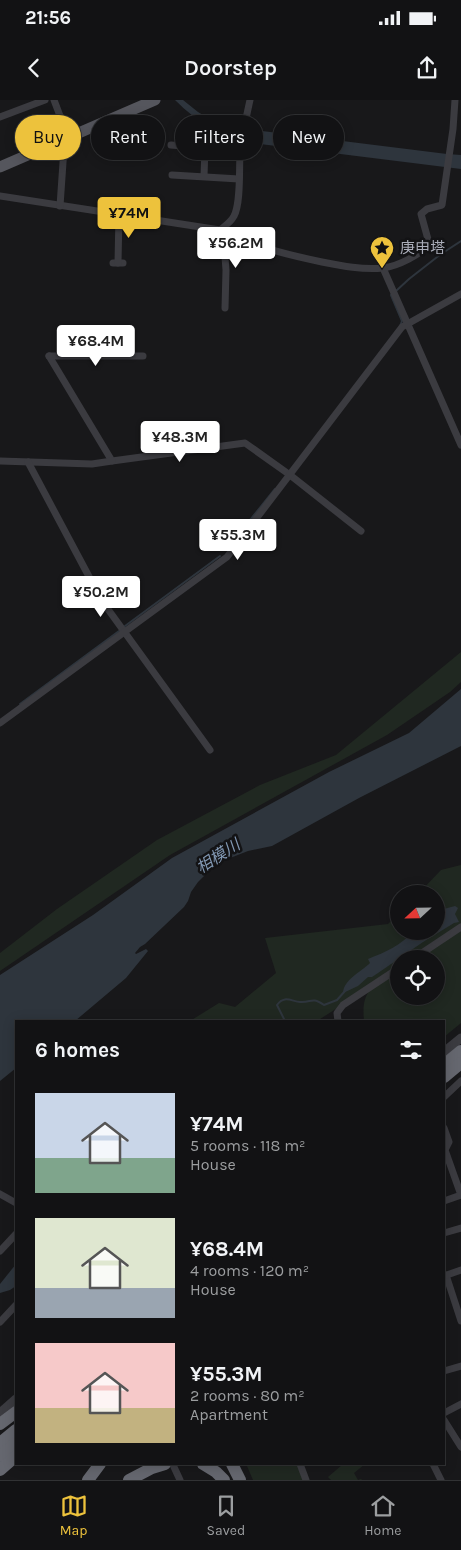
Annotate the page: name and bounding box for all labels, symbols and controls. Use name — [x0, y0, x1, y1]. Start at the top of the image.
text: 21:56 — [25, 7, 71, 29]
icon: back — [20, 54, 48, 82]
icon: share — [413, 54, 441, 82]
text: Doorstep — [184, 55, 277, 81]
chip: Buy — [15, 115, 81, 160]
chip: Rent — [91, 115, 165, 160]
chip: Filters — [175, 115, 263, 160]
chip: New — [273, 115, 344, 160]
pin: ¥74M — [99, 196, 159, 239]
text: ¥74M — [109, 203, 149, 222]
pin: ¥56.2M — [195, 226, 277, 269]
text: ¥56.2M — [208, 233, 264, 252]
place icon: 庚申塔 — [369, 235, 395, 269]
place label: 庚申塔 — [400, 239, 445, 257]
pin: ¥68.4M — [55, 324, 137, 367]
text: ¥68.4M — [68, 331, 124, 350]
pin: ¥48.3M — [139, 420, 221, 463]
text: ¥48.3M — [152, 427, 208, 446]
pin: ¥55.3M — [197, 518, 279, 561]
text: ¥55.3M — [210, 525, 266, 544]
pin: ¥50.2M — [60, 576, 142, 618]
text: ¥50.2M — [73, 582, 129, 601]
water label: 相模川 — [193, 834, 245, 877]
north arrow — [390, 885, 445, 940]
map controls — [390, 885, 445, 1005]
button: locate — [390, 950, 445, 1005]
icon: filters — [397, 1036, 425, 1064]
text: 6 homes — [35, 1038, 120, 1062]
text: ¥74M — [190, 1112, 244, 1136]
icon: home — [75, 1113, 135, 1173]
text: 5 rooms · 118 m² — [190, 1136, 306, 1155]
text: House — [190, 1155, 236, 1174]
text: ¥68.4M — [190, 1237, 264, 1261]
icon: home — [75, 1238, 135, 1298]
text: 4 rooms · 120 m² — [190, 1261, 309, 1280]
text: House — [190, 1280, 236, 1299]
text: ¥55.3M — [190, 1362, 263, 1386]
icon: home — [75, 1363, 135, 1423]
text: 2 rooms · 80 m² — [190, 1386, 305, 1405]
text: Apartment — [190, 1405, 268, 1424]
tab: Map — [60, 1492, 88, 1539]
tab: Saved — [207, 1492, 245, 1539]
tab: Home — [364, 1492, 402, 1539]

